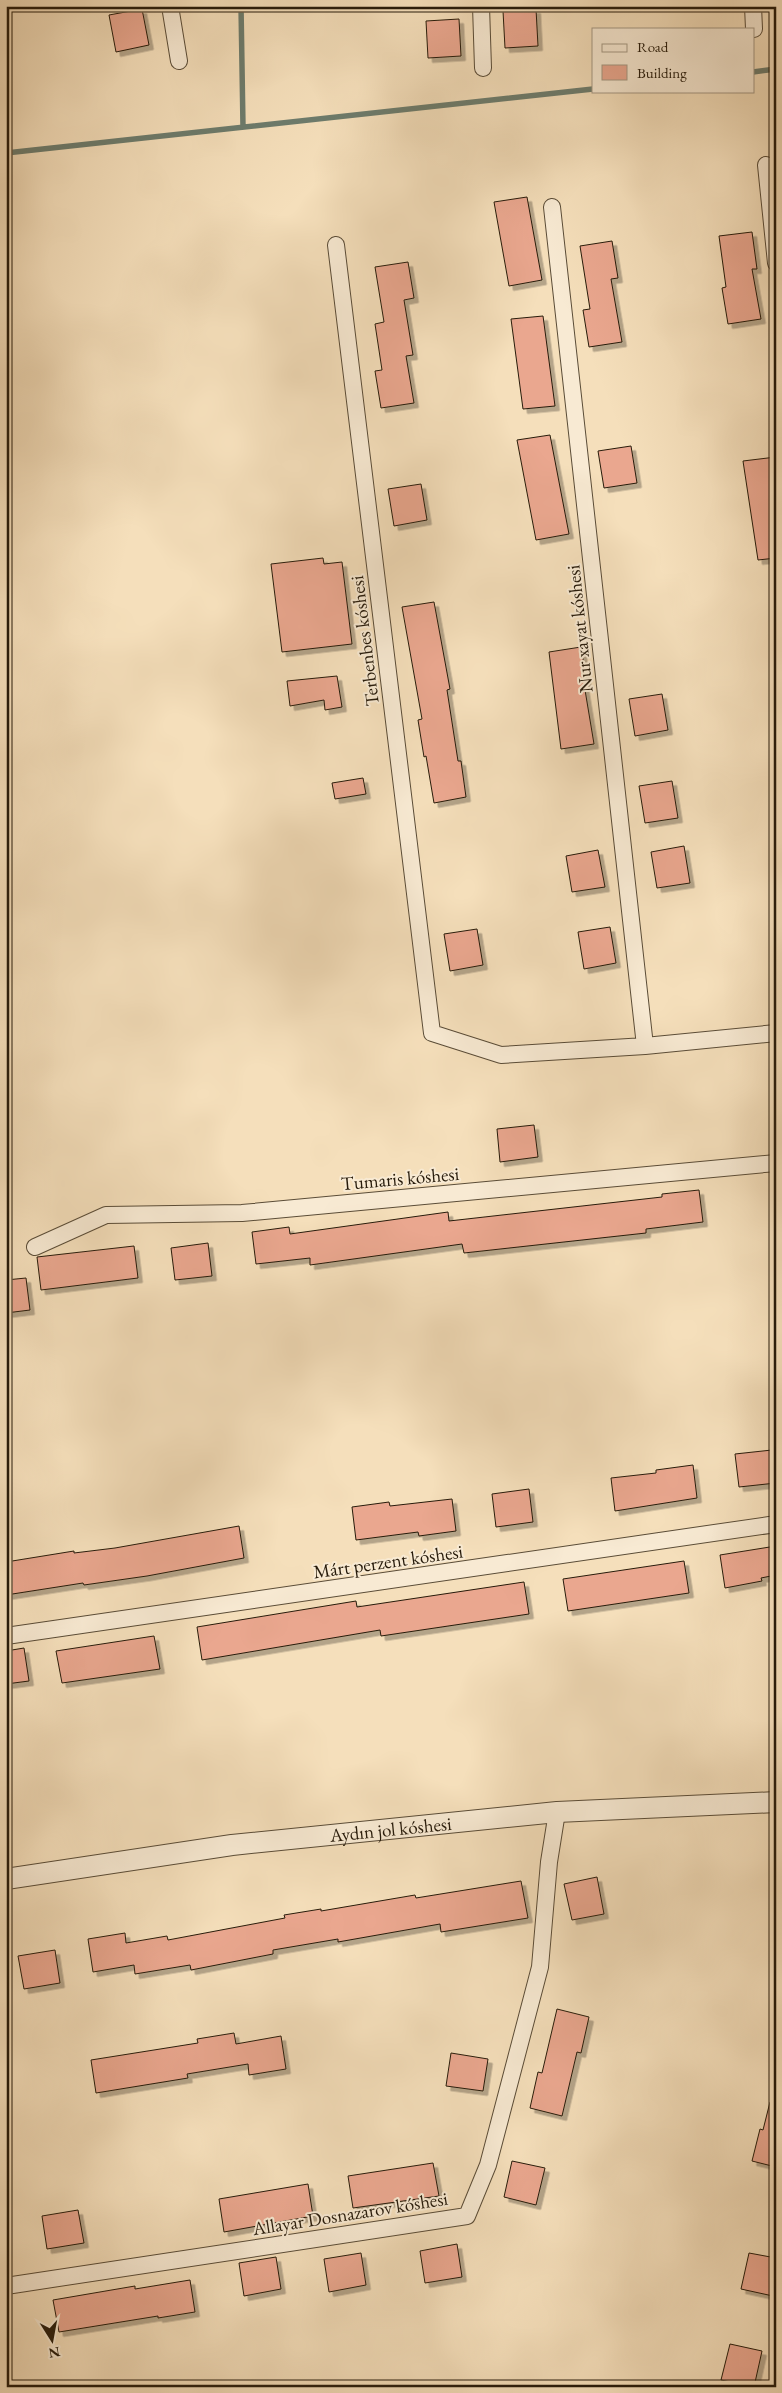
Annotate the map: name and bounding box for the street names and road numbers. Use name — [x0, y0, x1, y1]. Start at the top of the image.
street label: Nur xayat kóshesi — [560, 563, 599, 694]
street label: Terbenbes kóshesi — [344, 574, 385, 708]
street label: Tumaris kóshesi — [340, 1161, 460, 1196]
street label: Márt perzent kóshesi — [312, 1539, 465, 1584]
street label: Aydın jol kóshesi — [328, 1811, 453, 1848]
street label: Allayar Dosnazarov kóshesi — [250, 2186, 450, 2241]

